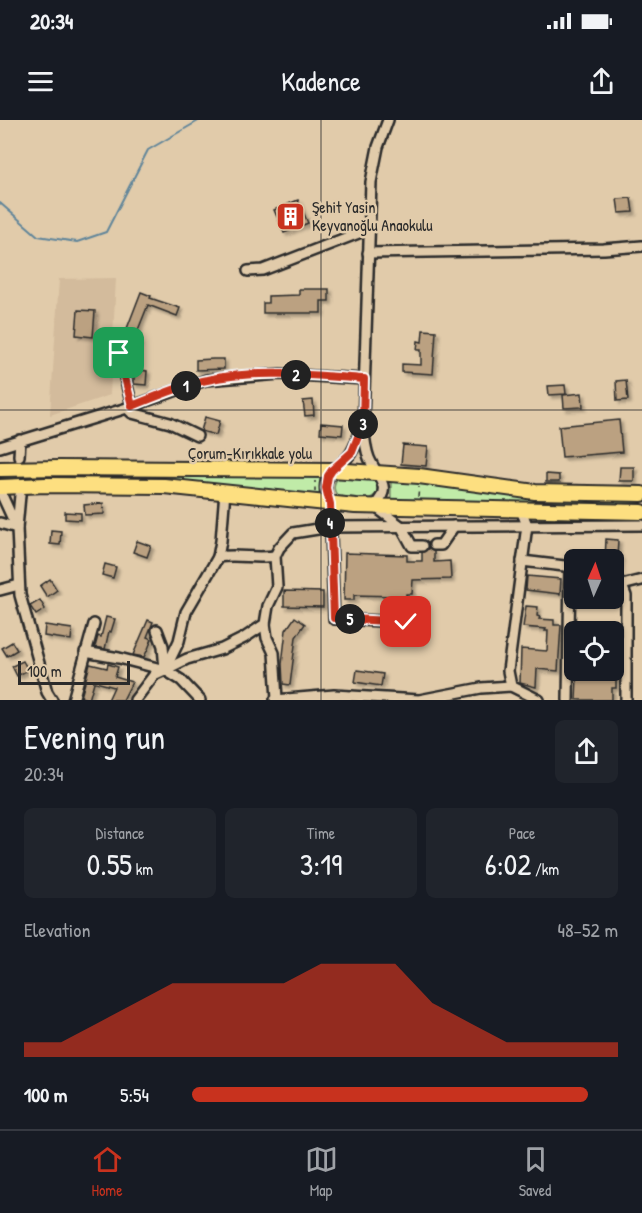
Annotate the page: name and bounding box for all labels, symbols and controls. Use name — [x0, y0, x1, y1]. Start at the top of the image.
text: 20:34 — [30, 6, 73, 36]
text: Kadence — [281, 63, 361, 99]
icon: menu — [24, 65, 57, 98]
icon: share — [585, 65, 618, 98]
place label: Şehit Yasin Keyvanoğlu Anaokulu — [312, 196, 433, 236]
building icon: Şehit Yasin Keyvanoğlu Anaokulu — [275, 200, 307, 232]
pin — [93, 327, 144, 378]
icon: arrive — [102, 336, 135, 369]
pin: 2 — [281, 360, 311, 390]
text: 2 — [292, 364, 300, 386]
pin: 1 — [171, 371, 201, 401]
text: 1 — [183, 375, 189, 397]
pin: 3 — [348, 409, 378, 439]
text: 3 — [359, 413, 367, 435]
street label: Çorum-Kırıkkale yolu — [188, 442, 313, 464]
pin: 4 — [315, 508, 345, 538]
text: 4 — [327, 512, 333, 534]
north arrow — [564, 549, 624, 609]
map controls — [564, 549, 624, 681]
pin — [380, 596, 431, 647]
pin: 5 — [335, 604, 365, 634]
icon: check — [389, 605, 422, 638]
text: 5 — [347, 608, 353, 630]
button: locate — [564, 621, 624, 681]
scale bar — [18, 658, 130, 686]
text: 100 m — [27, 660, 62, 682]
text: Evening run — [24, 715, 165, 759]
button: share — [555, 720, 618, 783]
text: 20:34 — [24, 760, 63, 787]
text: Distance — [96, 822, 144, 844]
text: Time — [307, 822, 335, 844]
text: Pace — [509, 822, 535, 844]
text: 0.55 — [87, 844, 132, 884]
text: 3:19 — [300, 844, 342, 884]
text: 6:02 — [485, 844, 531, 884]
text: km — [132, 858, 153, 880]
text: /km — [531, 858, 559, 880]
text: Elevation — [24, 916, 90, 943]
text: 48–52 m — [557, 916, 618, 943]
text: 100 m — [24, 1081, 67, 1108]
text: 5:54 — [120, 1081, 149, 1108]
tab: Home — [91, 1143, 124, 1201]
tab: Map — [305, 1143, 338, 1201]
tab: Saved — [519, 1143, 552, 1201]

